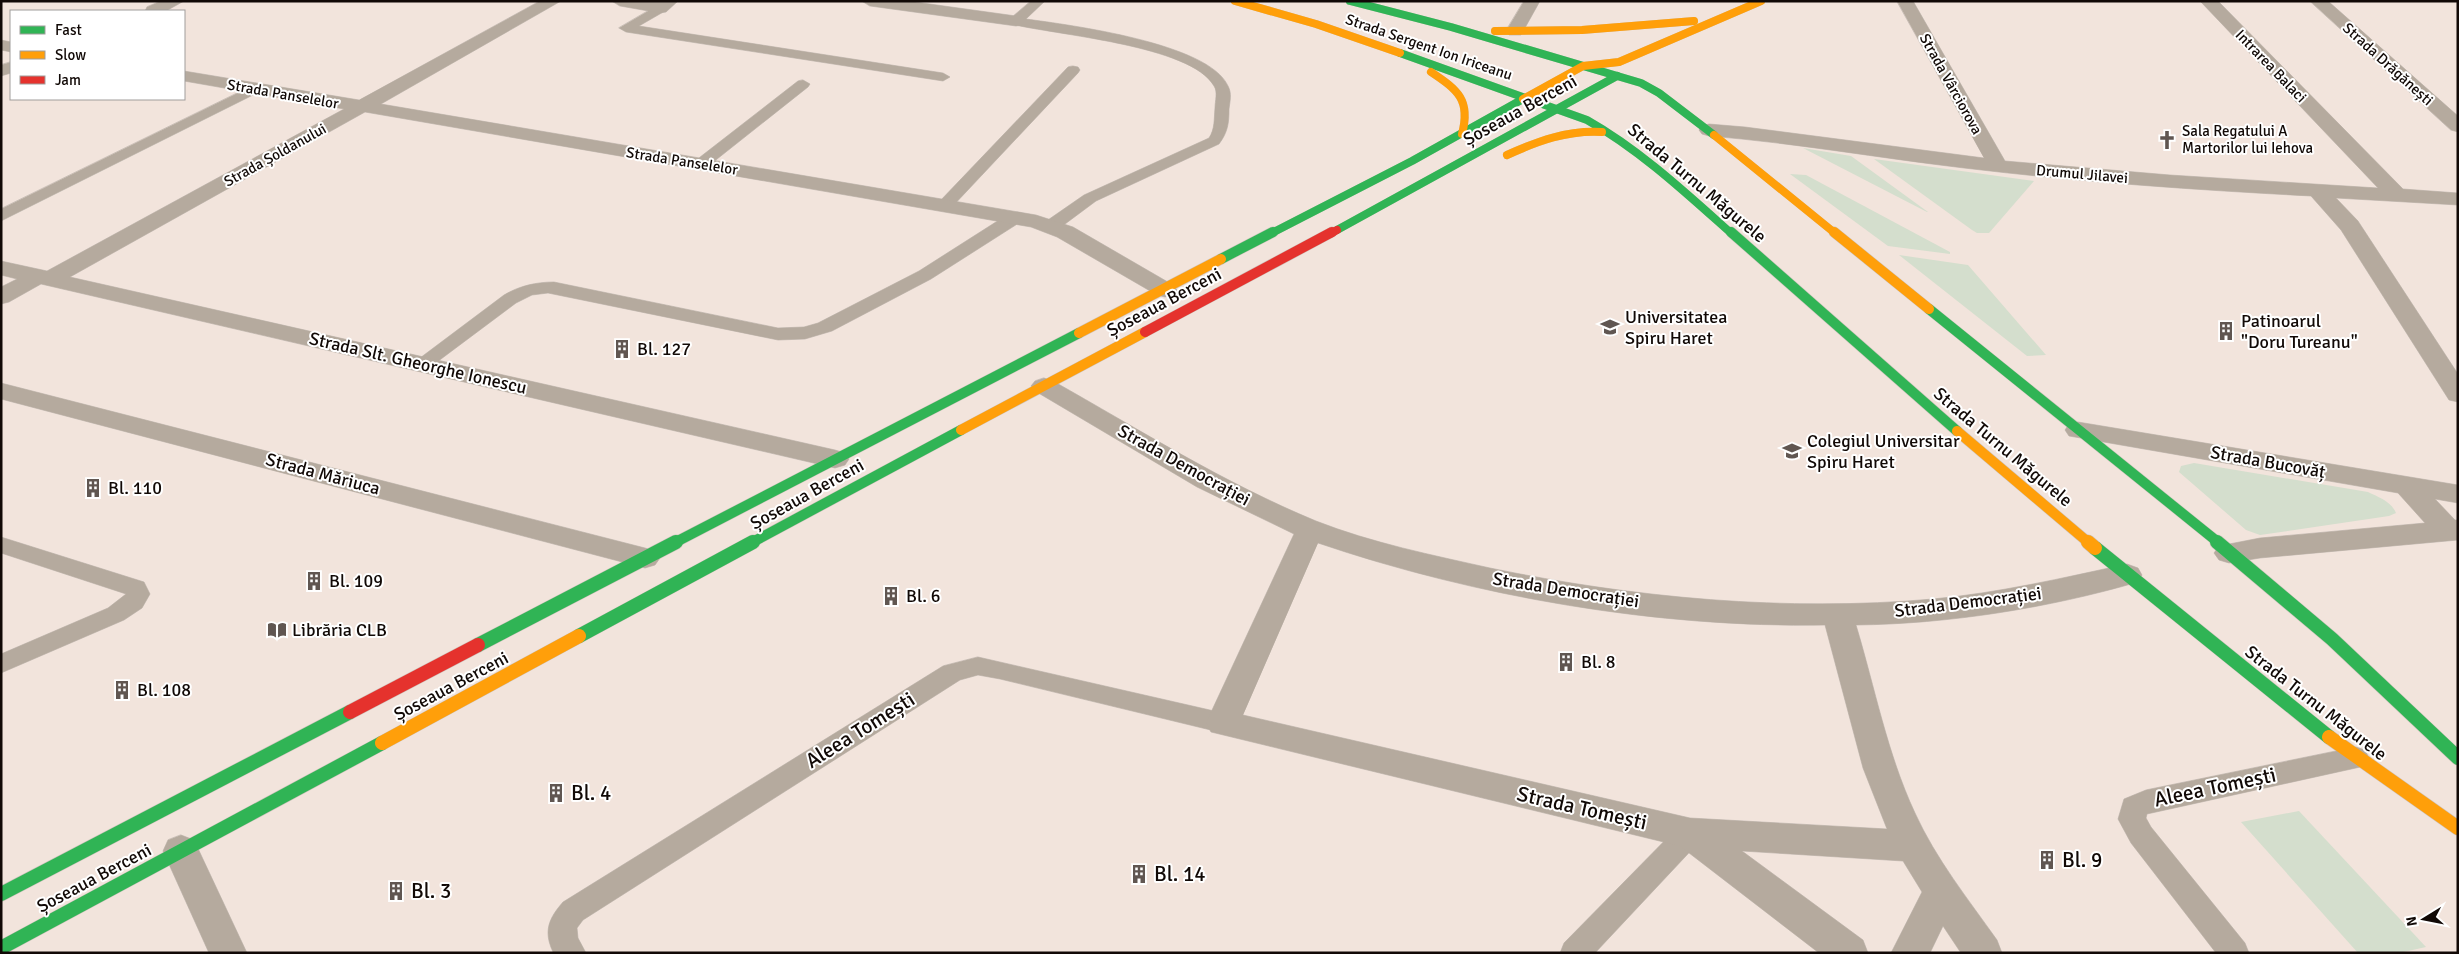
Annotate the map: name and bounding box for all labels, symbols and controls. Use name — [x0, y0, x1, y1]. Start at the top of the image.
legend — [10, 10, 185, 100]
street label: Strada Sergent Ion Iriceanu — [1343, 10, 1515, 84]
street label: Strada Drăgănești — [2339, 19, 2437, 109]
text: Fast — [55, 21, 82, 39]
street label: Intrarea Balaci — [2232, 26, 2310, 106]
street label: Strada Vârciorova — [1916, 30, 1986, 138]
text: Slow — [55, 46, 86, 64]
street label: Șoseaua Berceni — [1459, 70, 1581, 150]
text: Jam — [55, 71, 81, 89]
street label: Strada Panselelor — [226, 75, 341, 113]
street label: Strada Șoldanului — [221, 119, 329, 191]
street label: Strada Turnu Măgurele — [1623, 119, 1771, 247]
place label: Sala Regatului A Martorilor lui Iehova — [2182, 122, 2313, 157]
church icon: Sala Regatului A Martorilor lui Iehova — [2156, 129, 2178, 151]
street label: Strada Panselelor — [625, 143, 740, 179]
street label: Drumul Jilavei — [2035, 161, 2129, 187]
street label: Șoseaua Berceni — [1103, 263, 1225, 341]
place label: Universitatea Spiru Haret — [1625, 306, 1727, 349]
place label: Patinoarul "Doru Tureanu" — [2241, 310, 2358, 353]
school or university icon: Universitatea Spiru Haret — [1599, 316, 1621, 338]
building icon: Patinoarul "Doru Tureanu" — [2215, 320, 2237, 342]
street label: Strada Slt. Gheorghe Ionescu — [307, 327, 529, 399]
building icon: Bl. 127 — [611, 338, 633, 360]
place label: Bl. 127 — [637, 338, 691, 360]
street label: Strada Turnu Măgurele — [1929, 383, 2077, 511]
street label: Strada Democrației — [1114, 420, 1254, 510]
place label: Colegiul Universitar Spiru Haret — [1807, 430, 1960, 473]
school or university icon: Colegiul Universitar Spiru Haret — [1781, 440, 1803, 462]
street label: Strada Bucovăț — [2209, 441, 2327, 483]
street label: Strada Măriuca — [263, 448, 383, 500]
street label: Șoseaua Berceni — [746, 454, 868, 534]
building icon: Bl. 110 — [82, 477, 104, 499]
place label: Bl. 110 — [108, 477, 162, 499]
street label: Strada Democrației — [1491, 568, 1641, 612]
building icon: Bl. 109 — [303, 570, 325, 592]
place label: Bl. 109 — [329, 570, 383, 592]
street label: Strada Democrației — [1893, 582, 2043, 622]
building icon: Bl. 6 — [880, 585, 902, 607]
place label: Bl. 6 — [906, 585, 941, 607]
library icon: Librăria CLB — [266, 619, 288, 641]
place label: Librăria CLB — [292, 619, 387, 641]
street label: Strada Turnu Măgurele — [2241, 641, 2391, 765]
street label: Șoseaua Berceni — [390, 647, 512, 725]
building icon: Bl. 8 — [1555, 651, 1577, 673]
place label: Bl. 8 — [1581, 651, 1616, 673]
building icon: Bl. 108 — [111, 679, 133, 701]
place label: Bl. 108 — [137, 679, 191, 701]
street label: Aleea Tomești — [801, 686, 919, 774]
street label: Aleea Tomești — [2152, 761, 2278, 813]
place label: Bl. 4 — [571, 780, 611, 806]
street label: Strada Tomești — [1514, 780, 1650, 836]
building icon: Bl. 4 — [545, 782, 567, 804]
street label: Șoseaua Berceni — [33, 839, 155, 917]
place label: Bl. 9 — [2062, 847, 2102, 873]
building icon: Bl. 9 — [2036, 849, 2058, 871]
place label: Bl. 14 — [1154, 861, 1206, 887]
building icon: Bl. 14 — [1128, 863, 1150, 885]
place label: Bl. 3 — [411, 878, 451, 904]
building icon: Bl. 3 — [385, 880, 407, 902]
north arrow — [2399, 894, 2449, 944]
text: N — [2402, 915, 2421, 927]

